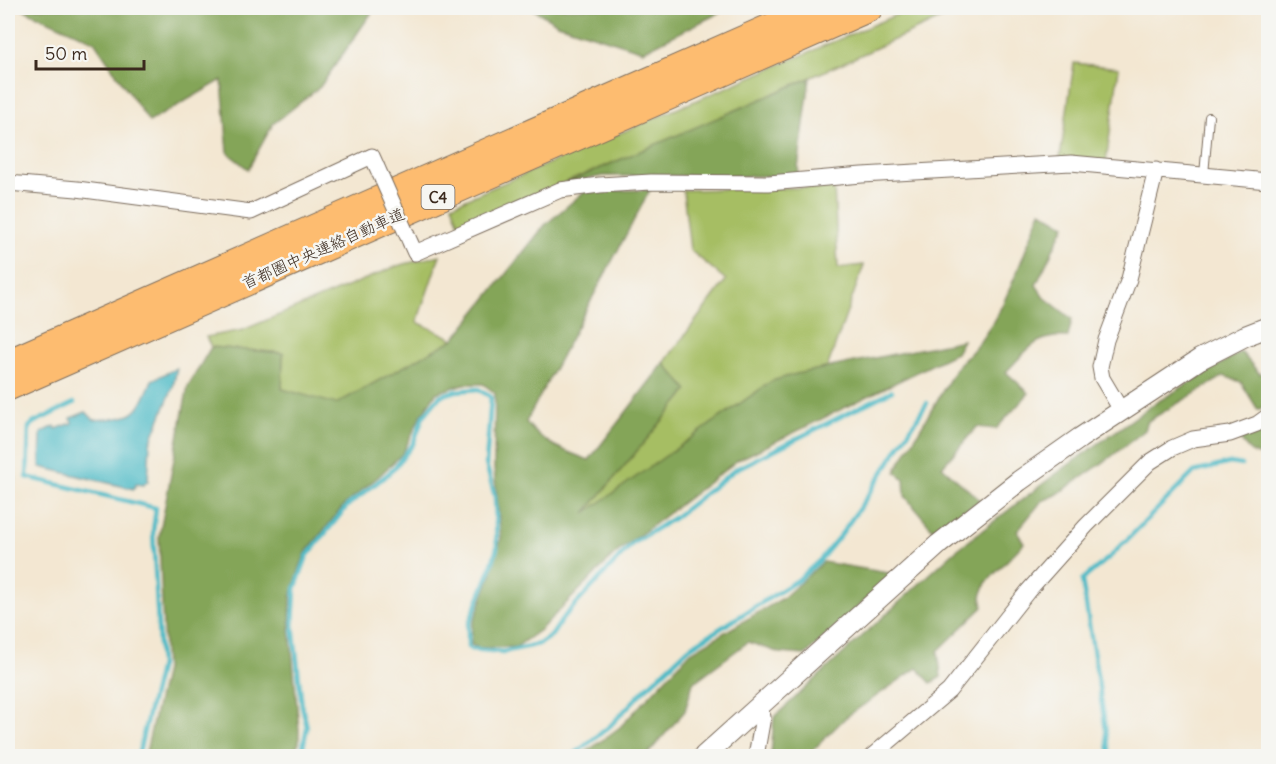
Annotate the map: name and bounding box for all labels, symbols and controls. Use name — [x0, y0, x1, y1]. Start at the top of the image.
scale bar — [36, 33, 144, 71]
text: 50 m — [45, 42, 87, 65]
road number: C4 — [422, 185, 454, 209]
street label: 首都圏中央連絡自動車道 — [239, 203, 407, 293]

